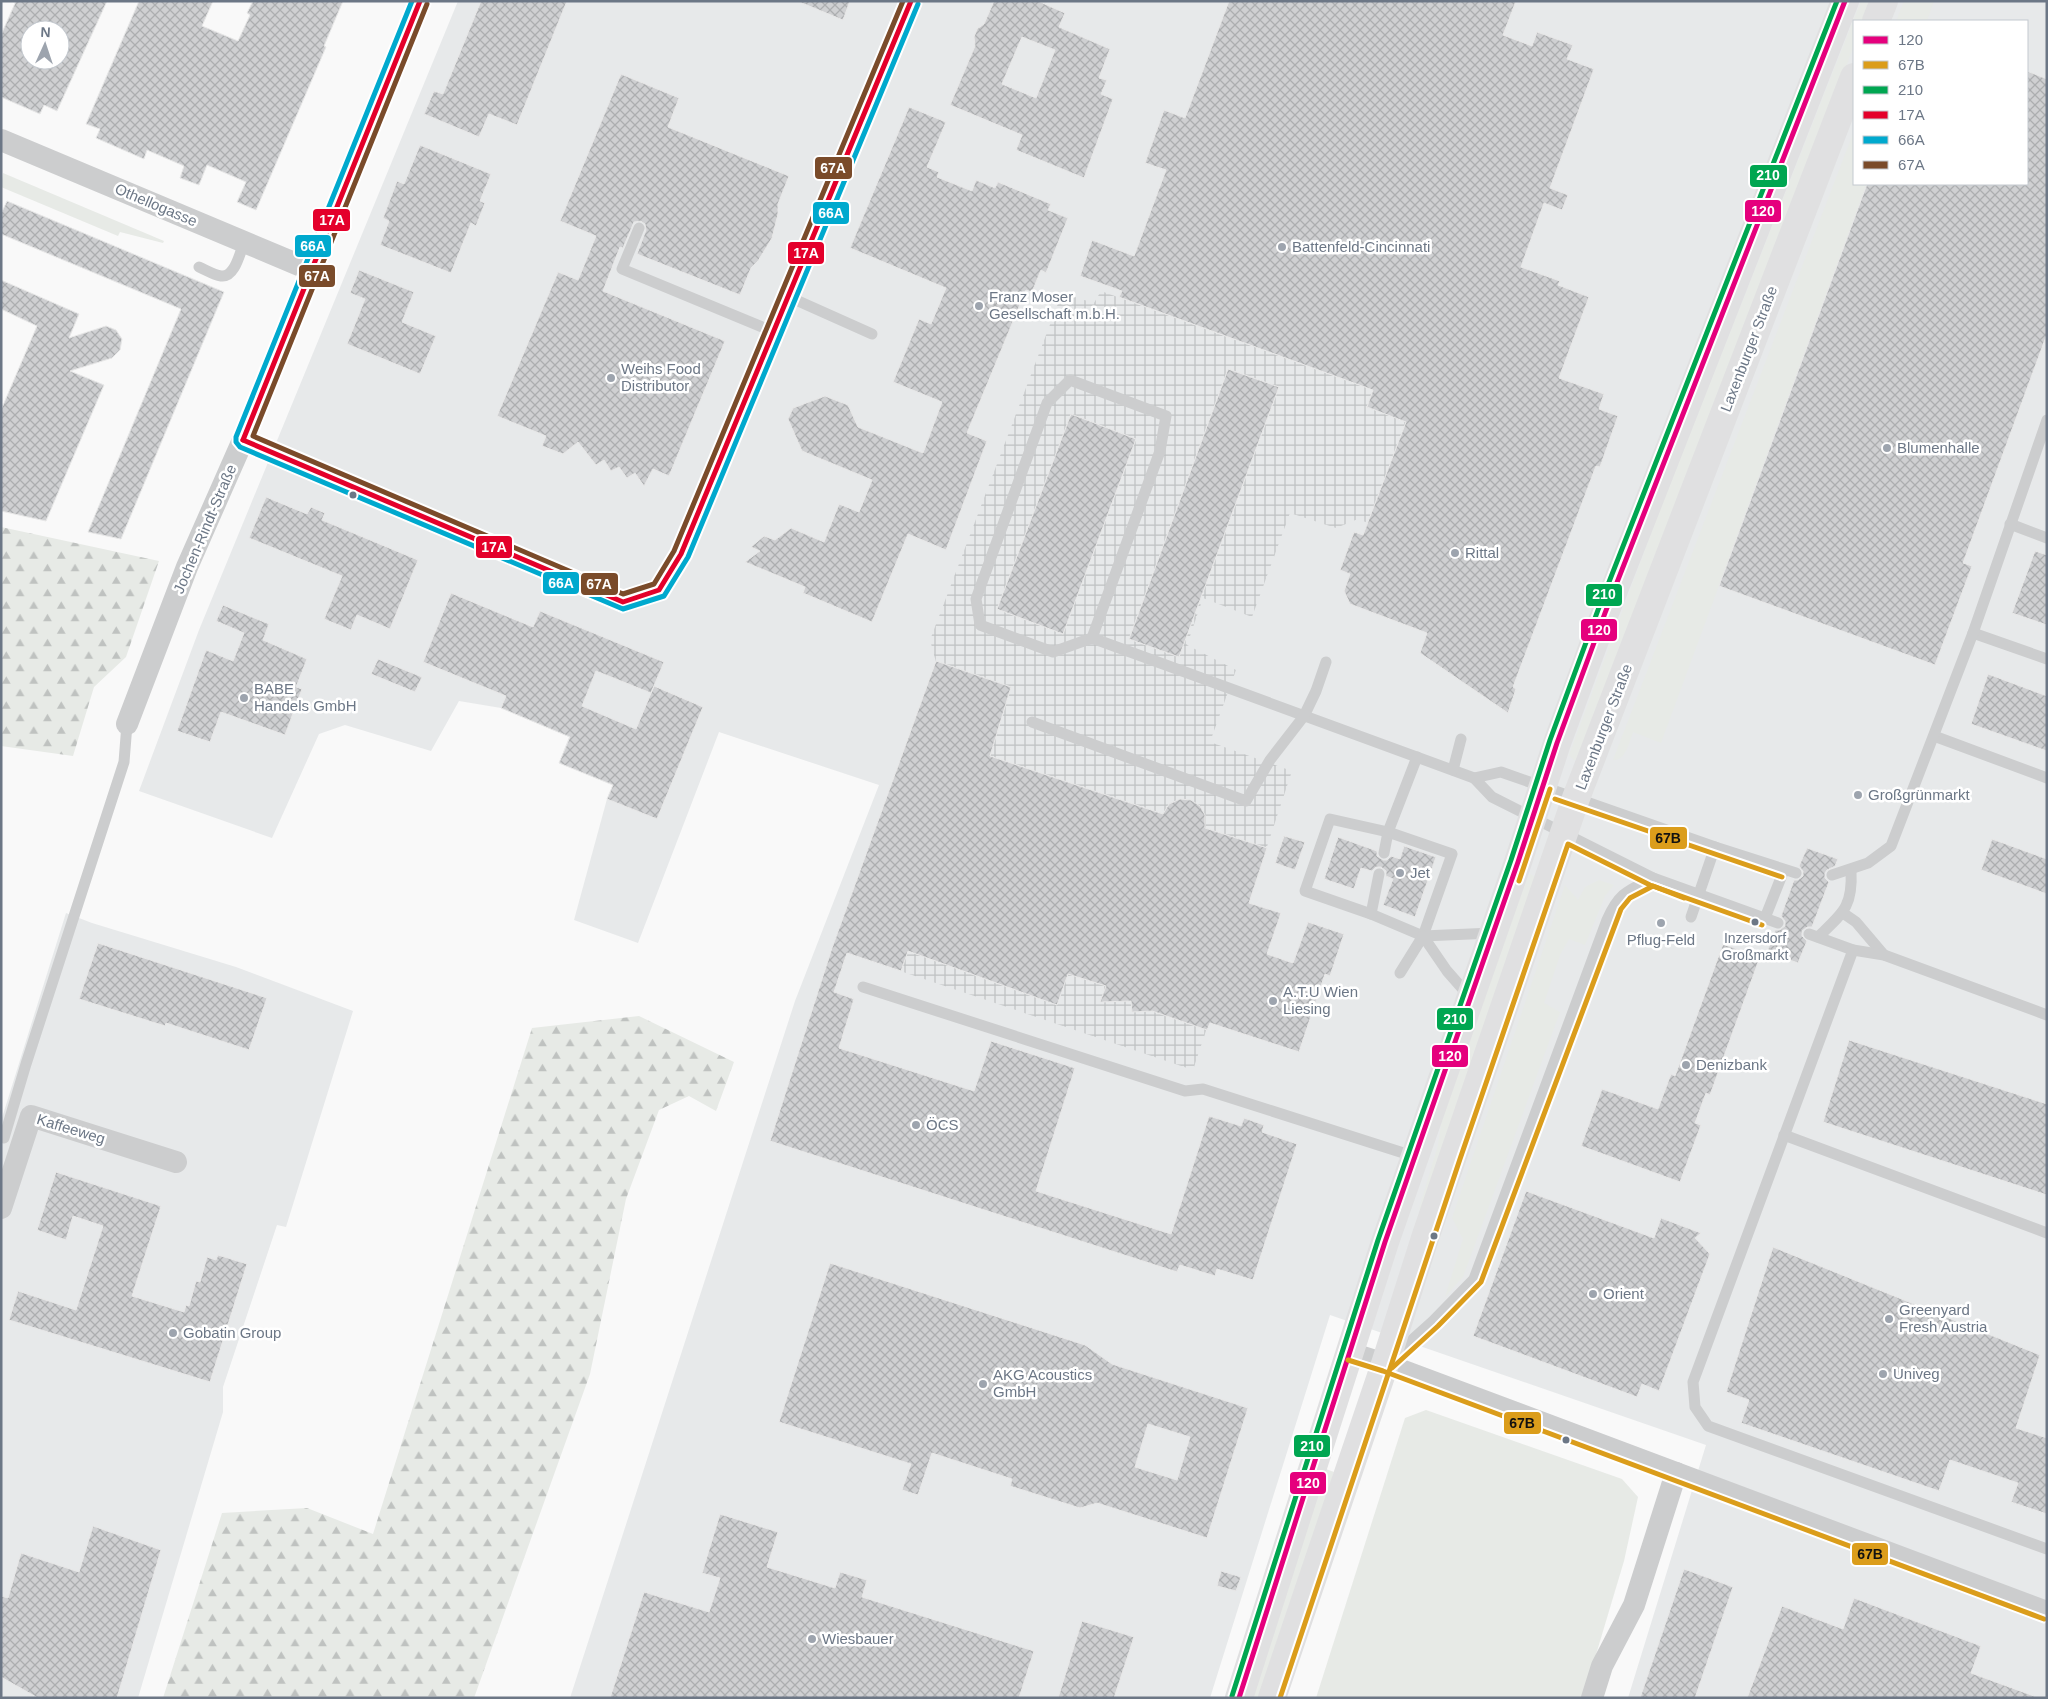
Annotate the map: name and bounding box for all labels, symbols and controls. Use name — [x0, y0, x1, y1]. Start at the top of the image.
north arrow — [20, 20, 70, 70]
legend — [1853, 20, 2028, 185]
text: N — [40, 24, 51, 40]
text: 120 — [1898, 31, 1923, 48]
text: 67B — [1898, 56, 1925, 73]
text: 210 — [1898, 81, 1923, 98]
text: 17A — [1898, 106, 1925, 123]
text: 66A — [1898, 131, 1925, 148]
line badge: 67A — [814, 156, 853, 180]
text: 67A — [1898, 156, 1925, 173]
text: 67A — [820, 160, 846, 176]
line badge: 210 — [1749, 164, 1788, 188]
text: 210 — [1756, 167, 1780, 183]
street label: Othellogasse — [113, 180, 200, 229]
line badge: 120 — [1744, 199, 1782, 223]
line badge: 66A — [812, 201, 850, 225]
text: 120 — [1751, 203, 1775, 219]
text: 66A — [818, 205, 844, 221]
line badge: 17A — [312, 208, 351, 232]
text: 17A — [319, 212, 345, 228]
line badge: 66A — [294, 234, 332, 258]
text: 66A — [300, 238, 326, 254]
place label: Battenfeld-Cincinnati — [1292, 238, 1430, 255]
line badge: 17A — [787, 241, 825, 265]
marker: Battenfeld-Cincinnati — [1276, 241, 1288, 253]
text: 17A — [793, 245, 819, 261]
line badge: 67A — [298, 264, 336, 288]
text: 67A — [304, 268, 330, 284]
street label: Laxenburger Straße — [1717, 283, 1780, 414]
place label: Franz Moser Gesellschaft m.b.H. — [989, 288, 1120, 322]
marker: Franz Moser Gesellschaft m.b.H. — [973, 300, 985, 312]
place label: Weihs Food Distributor — [621, 360, 701, 394]
marker: Weihs Food Distributor — [605, 372, 617, 384]
place label: Blumenhalle — [1897, 439, 1980, 456]
marker: Blumenhalle — [1881, 442, 1893, 454]
street label: Jochen-Rindt-Straße — [170, 462, 239, 596]
unlabelled marker — [348, 490, 358, 500]
line badge: 17A — [475, 535, 513, 559]
text: 17A — [481, 539, 507, 555]
place label: Rittal — [1465, 544, 1499, 561]
marker: Rittal — [1449, 547, 1461, 559]
line badge: 66A — [542, 571, 580, 595]
line badge: 67A — [580, 572, 619, 596]
text: 66A — [548, 575, 574, 591]
text: 67A — [586, 576, 612, 592]
line badge: 210 — [1585, 583, 1623, 607]
text: 210 — [1592, 586, 1616, 602]
line badge: 120 — [1580, 618, 1618, 642]
text: 120 — [1587, 622, 1611, 638]
street label: Laxenburger Straße — [1572, 661, 1635, 792]
place label: BABE Handels GmbH — [254, 680, 357, 714]
marker: BABE Handels GmbH — [238, 692, 250, 704]
place label: Großgrünmarkt — [1868, 786, 1971, 803]
marker: Großgrünmarkt — [1852, 789, 1864, 801]
line badge: 67B — [1649, 826, 1688, 850]
text: 67B — [1655, 830, 1681, 846]
place label: Jet — [1410, 864, 1431, 881]
marker: Jet — [1394, 867, 1406, 879]
marker: Pflug-Feld — [1655, 917, 1667, 929]
marker: Inzersdorf Großmarkt — [1750, 917, 1760, 927]
place label: Inzersdorf Großmarkt — [1722, 930, 1789, 963]
place label: Pflug-Feld — [1627, 931, 1695, 948]
place label: A.T.U Wien Liesing — [1283, 983, 1358, 1017]
marker: A.T.U Wien Liesing — [1267, 995, 1279, 1007]
line badge: 210 — [1436, 1007, 1474, 1031]
text: 210 — [1443, 1011, 1467, 1027]
line badge: 120 — [1431, 1044, 1469, 1068]
text: 120 — [1438, 1048, 1462, 1064]
place label: Denizbank — [1696, 1056, 1767, 1073]
marker: Denizbank — [1680, 1059, 1692, 1071]
street label: Kaffeeweg — [35, 1110, 107, 1147]
place label: ÖCS — [926, 1116, 959, 1133]
marker: ÖCS — [910, 1119, 922, 1131]
unlabelled marker — [1429, 1231, 1439, 1241]
place label: Orient — [1603, 1285, 1645, 1302]
marker: Orient — [1587, 1288, 1599, 1300]
place label: Greenyard Fresh Austria — [1899, 1301, 1988, 1335]
marker: Greenyard Fresh Austria — [1883, 1313, 1895, 1325]
place label: Gobatin Group — [183, 1324, 281, 1341]
marker: Gobatin Group — [167, 1327, 179, 1339]
place label: Univeg — [1893, 1365, 1940, 1382]
place label: AKG Acoustics GmbH — [993, 1366, 1092, 1400]
marker: Univeg — [1877, 1368, 1889, 1380]
marker: AKG Acoustics GmbH — [977, 1378, 989, 1390]
line badge: 67B — [1503, 1411, 1542, 1435]
text: 67B — [1509, 1415, 1535, 1431]
line badge: 210 — [1293, 1434, 1331, 1458]
unlabelled marker — [1561, 1435, 1571, 1445]
text: 210 — [1300, 1438, 1324, 1454]
line badge: 120 — [1289, 1471, 1327, 1495]
text: 120 — [1296, 1475, 1320, 1491]
line badge: 67B — [1851, 1542, 1889, 1566]
text: 67B — [1857, 1546, 1883, 1562]
place label: Wiesbauer — [822, 1630, 894, 1647]
marker: Wiesbauer — [806, 1633, 818, 1645]

